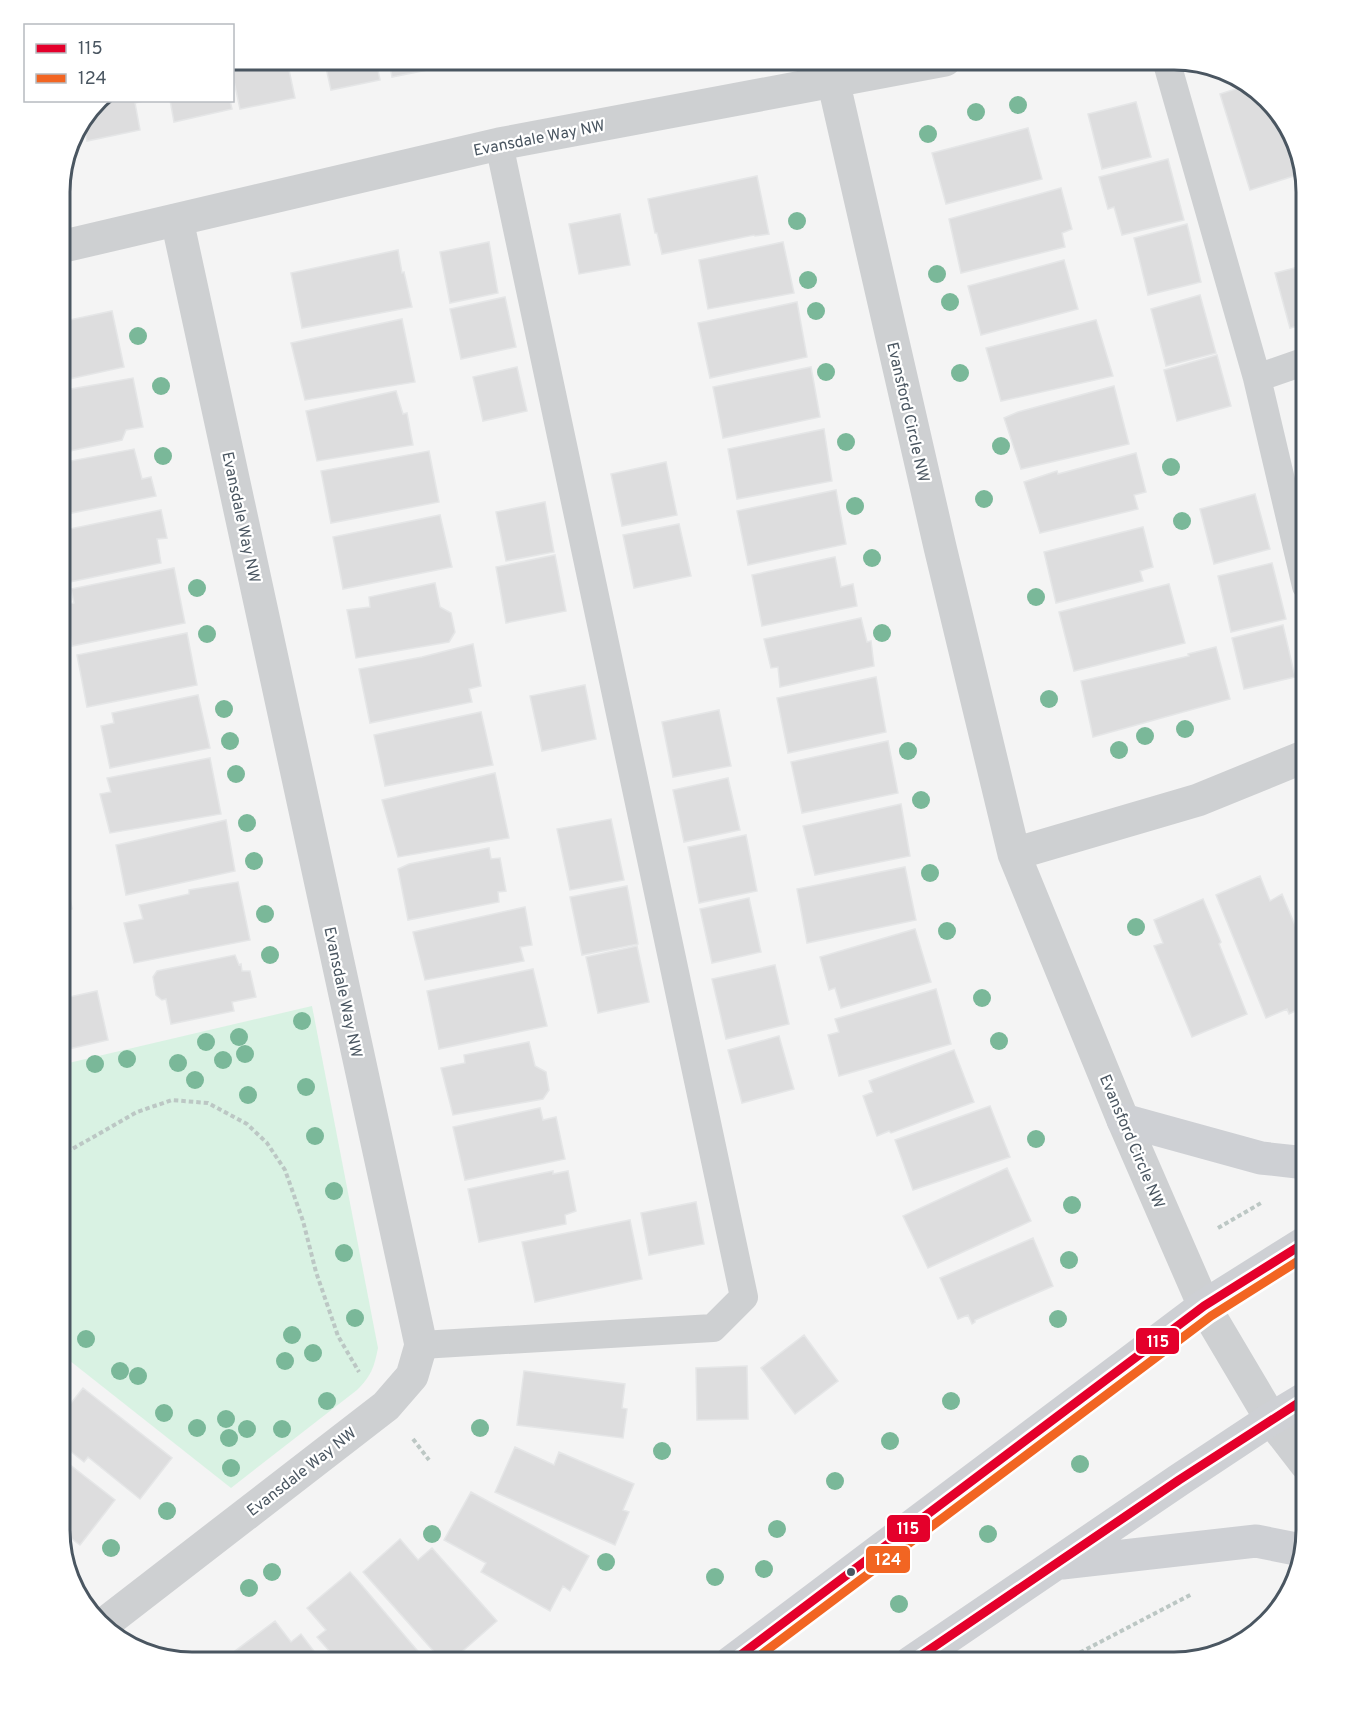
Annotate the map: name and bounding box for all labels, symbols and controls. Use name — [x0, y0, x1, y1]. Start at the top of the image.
legend — [24, 24, 234, 102]
text: 115 — [78, 38, 103, 61]
text: 124 — [78, 68, 107, 91]
street label: Evansdale Way NW — [472, 116, 607, 162]
street label: Evansford Circle NW — [881, 340, 933, 485]
street label: Evansdale Way NW — [216, 450, 264, 585]
street label: Evansdale Way NW — [318, 925, 366, 1060]
street label: Evansford Circle NW — [1094, 1072, 1168, 1212]
line badge: 115 — [1135, 1327, 1180, 1355]
text: 115 — [1147, 1333, 1169, 1353]
street label: Evansdale Way NW — [243, 1424, 361, 1522]
line badge: 115 — [886, 1514, 931, 1543]
text: 115 — [897, 1520, 919, 1540]
line badge: 124 — [865, 1545, 911, 1574]
text: 124 — [875, 1551, 901, 1571]
unlabelled marker — [845, 1566, 857, 1578]

